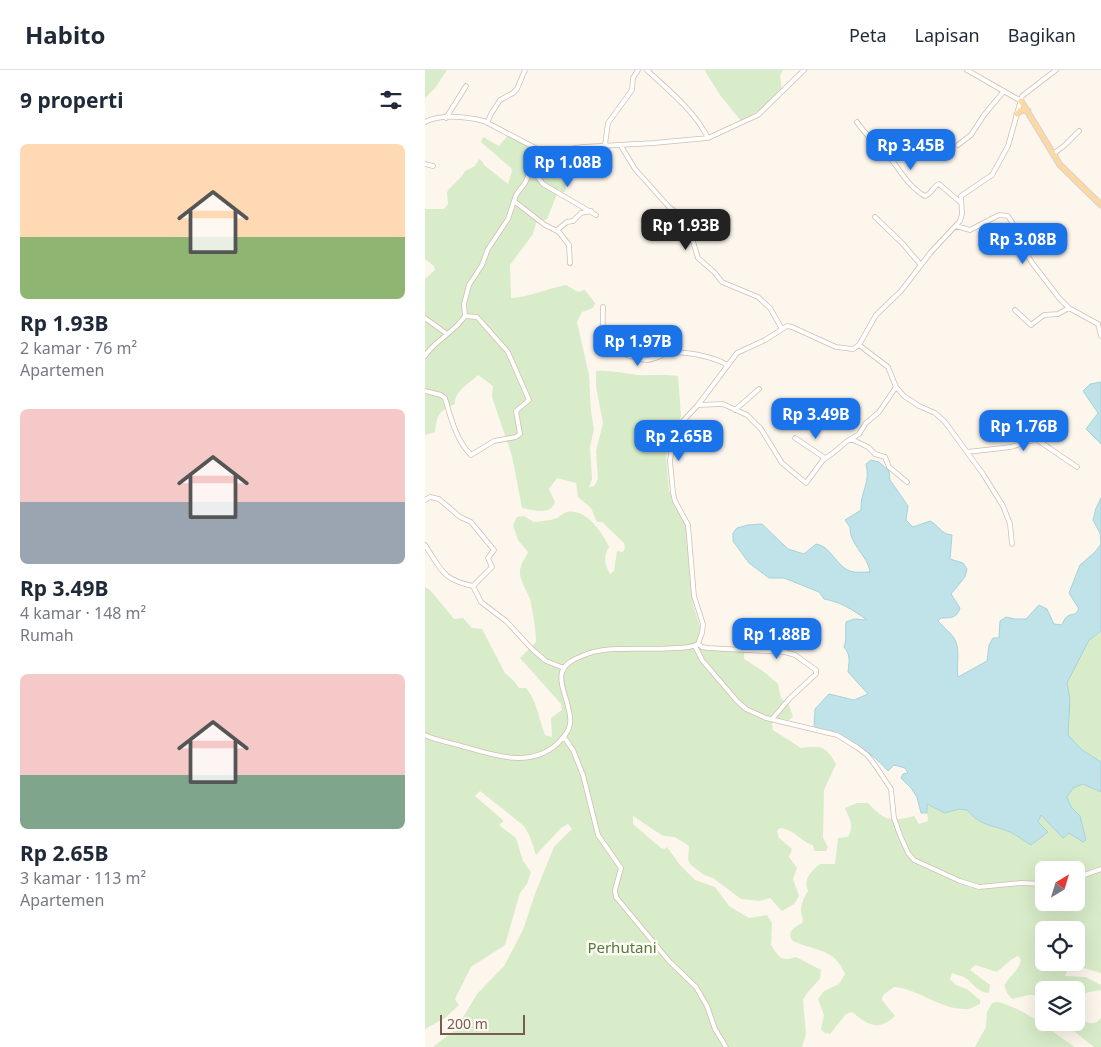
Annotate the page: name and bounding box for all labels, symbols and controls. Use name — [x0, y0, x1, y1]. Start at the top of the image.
text: Habito — [25, 18, 106, 51]
text: Peta — [849, 23, 887, 47]
text: Lapisan — [915, 23, 980, 47]
text: Bagikan — [1008, 23, 1076, 47]
text: 9 properti — [20, 86, 123, 114]
icon: filters — [377, 86, 405, 114]
pin: Rp 3.45B — [859, 128, 963, 171]
text: Rp 3.45B — [877, 134, 945, 156]
pin: Rp 1.08B — [516, 146, 620, 188]
text: Rp 1.08B — [534, 151, 602, 173]
icon: home — [168, 177, 258, 267]
pin: Rp 1.93B — [634, 208, 738, 251]
text: Rp 1.93B — [652, 214, 720, 236]
pin: Rp 3.08B — [971, 222, 1075, 265]
text: Rp 3.08B — [989, 228, 1057, 250]
text: Rp 1.93B — [20, 309, 108, 337]
pin: Rp 1.97B — [586, 324, 690, 367]
text: Rp 1.97B — [604, 330, 672, 352]
text: 2 kamar · 76 m² — [20, 337, 137, 359]
text: Apartemen — [20, 359, 104, 381]
pin: Rp 3.49B — [764, 398, 868, 440]
text: Rp 3.49B — [782, 403, 850, 425]
pin: Rp 1.76B — [972, 410, 1076, 452]
text: Rp 1.76B — [990, 415, 1058, 437]
pin: Rp 2.65B — [627, 420, 731, 462]
text: Rp 2.65B — [645, 425, 713, 447]
icon: home — [168, 442, 258, 532]
text: Rp 3.49B — [20, 574, 108, 602]
text: 4 kamar · 148 m² — [20, 602, 146, 624]
pin: Rp 1.88B — [725, 618, 829, 660]
text: Rp 1.88B — [743, 623, 811, 645]
text: Rumah — [20, 624, 74, 646]
icon: home — [168, 707, 258, 797]
text: Rp 2.65B — [20, 839, 108, 867]
north arrow — [1035, 861, 1085, 911]
map controls — [1035, 861, 1085, 1031]
text: 3 kamar · 113 m² — [20, 867, 146, 889]
text: Apartemen — [20, 889, 104, 911]
button: locate — [1035, 921, 1085, 971]
park label: Perhutani — [587, 937, 657, 957]
button: layers — [1035, 981, 1085, 1031]
scale bar — [440, 1012, 525, 1035]
text: 200 m — [447, 1014, 488, 1033]

